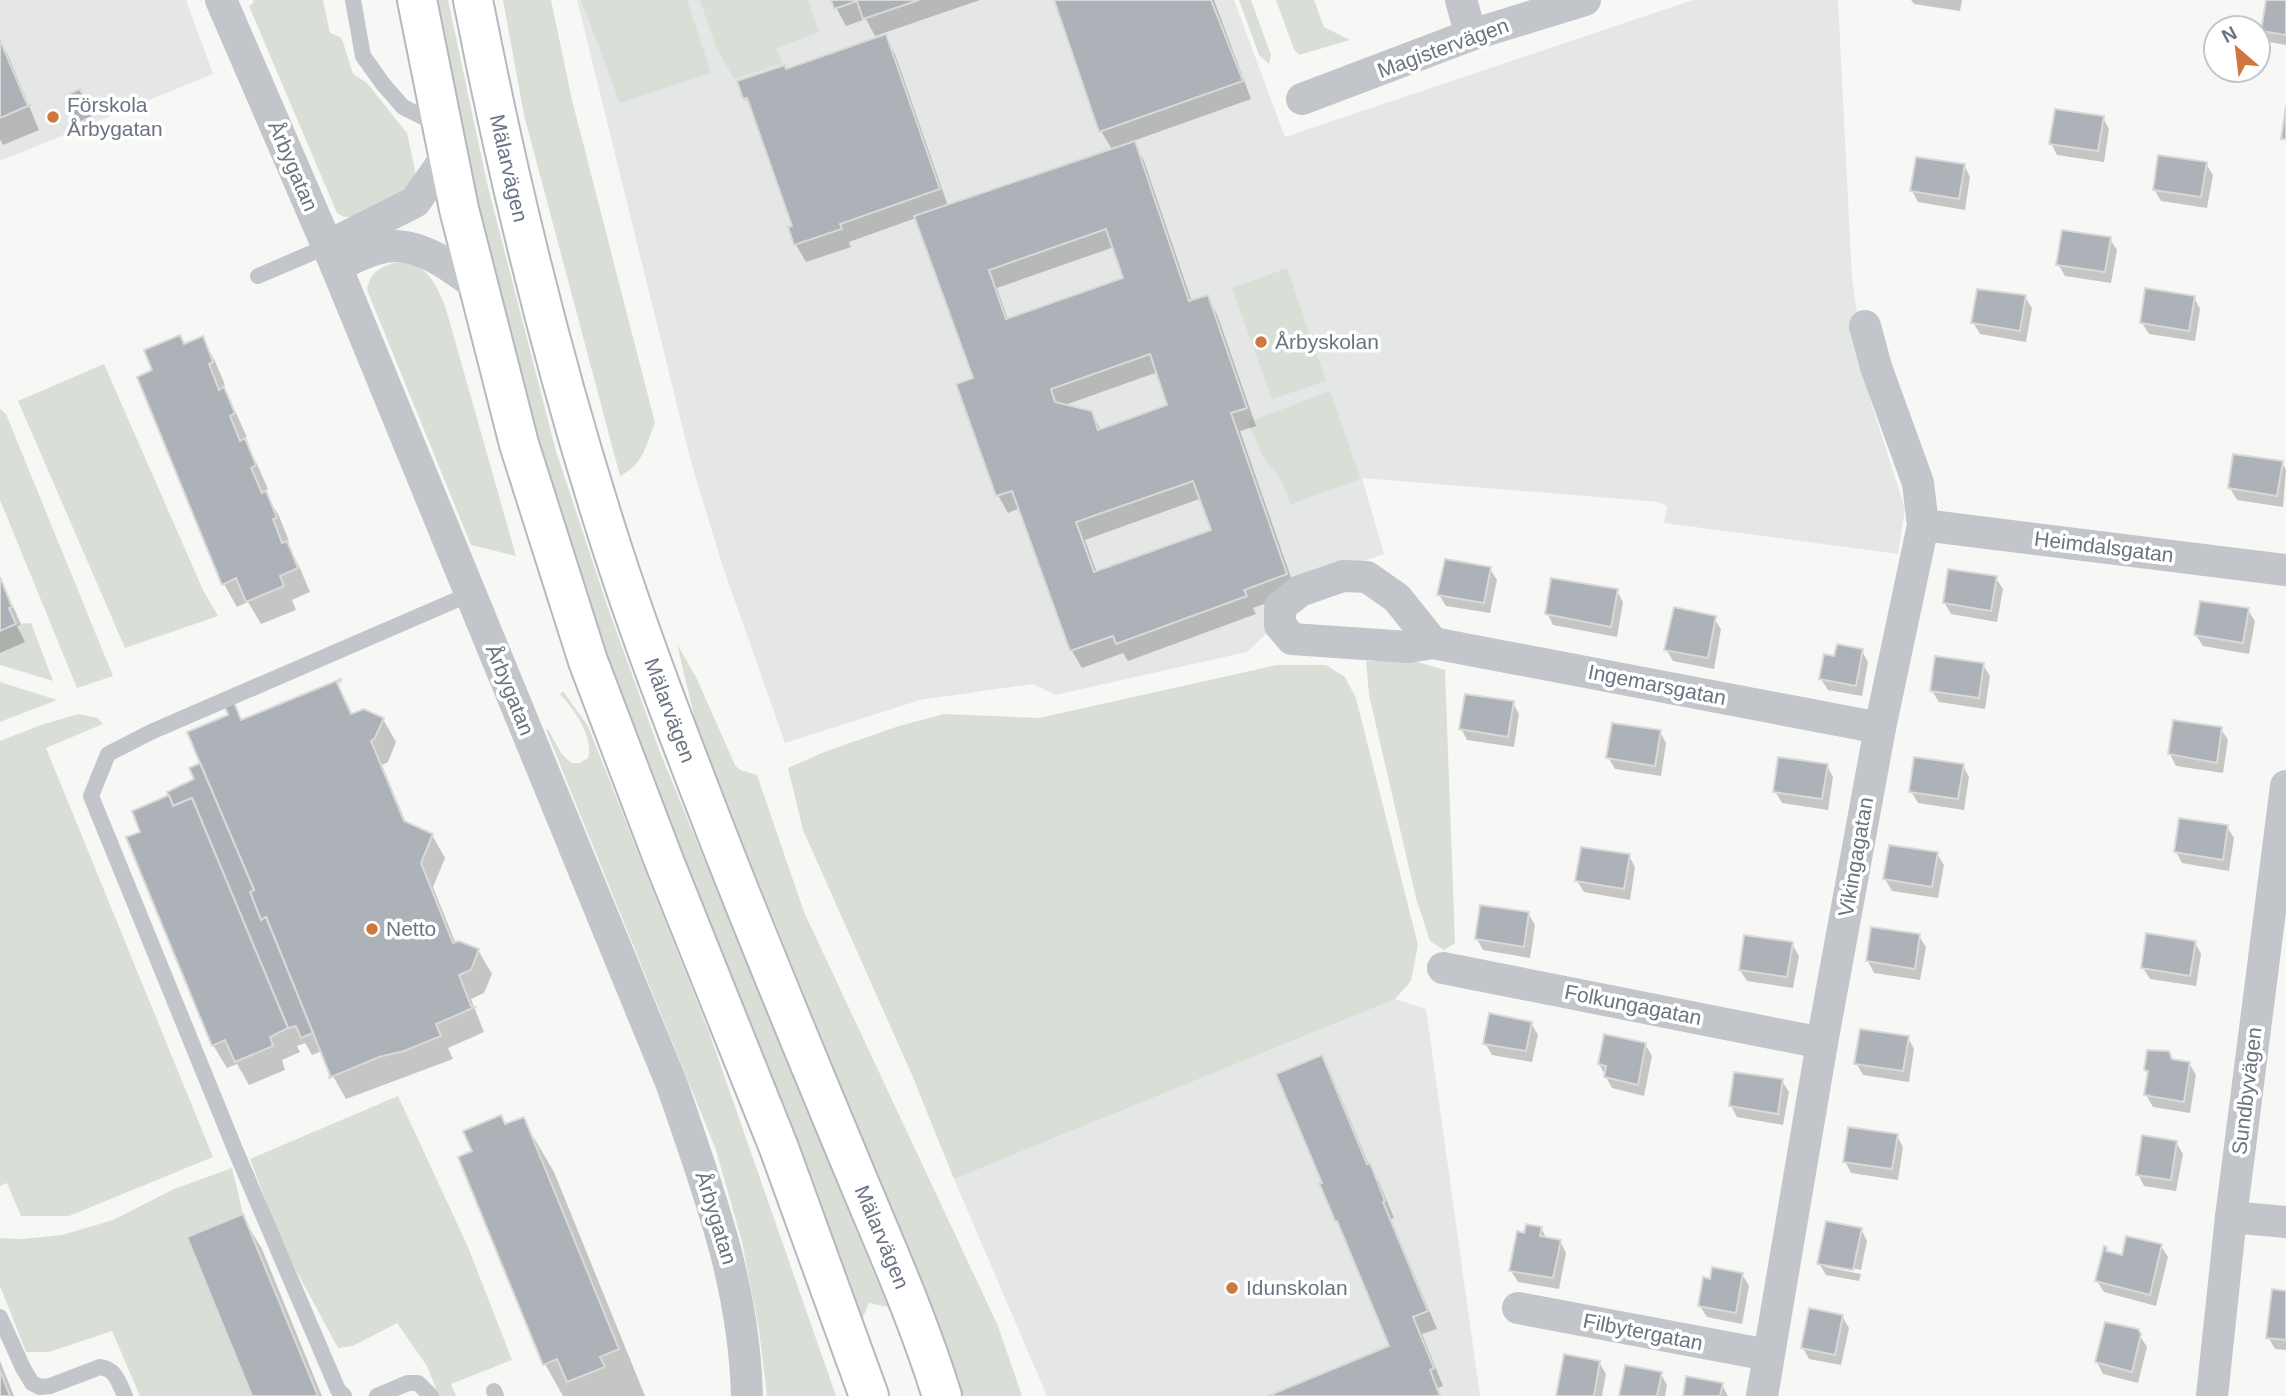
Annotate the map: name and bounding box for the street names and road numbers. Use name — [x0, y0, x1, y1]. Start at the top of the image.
street label: Magistervägen — [1374, 13, 1511, 82]
street label: Mälarvägen — [486, 112, 533, 224]
street label: Årbygatan — [264, 117, 323, 214]
street label: Heimdalsgatan — [2033, 527, 2175, 566]
street label: Årbygatan — [482, 641, 539, 739]
street label: Mälarvägen — [640, 655, 700, 766]
street label: Ingemarsgatan — [1586, 660, 1728, 709]
street label: Vikingagatan — [1834, 795, 1877, 919]
street label: Folkungagatan — [1563, 980, 1703, 1029]
street label: Sundbyvägen — [2227, 1026, 2266, 1156]
street label: Årbygatan — [691, 1169, 741, 1267]
street label: Mälarvägen — [851, 1182, 914, 1292]
street label: Filbytergatan — [1581, 1309, 1705, 1354]

